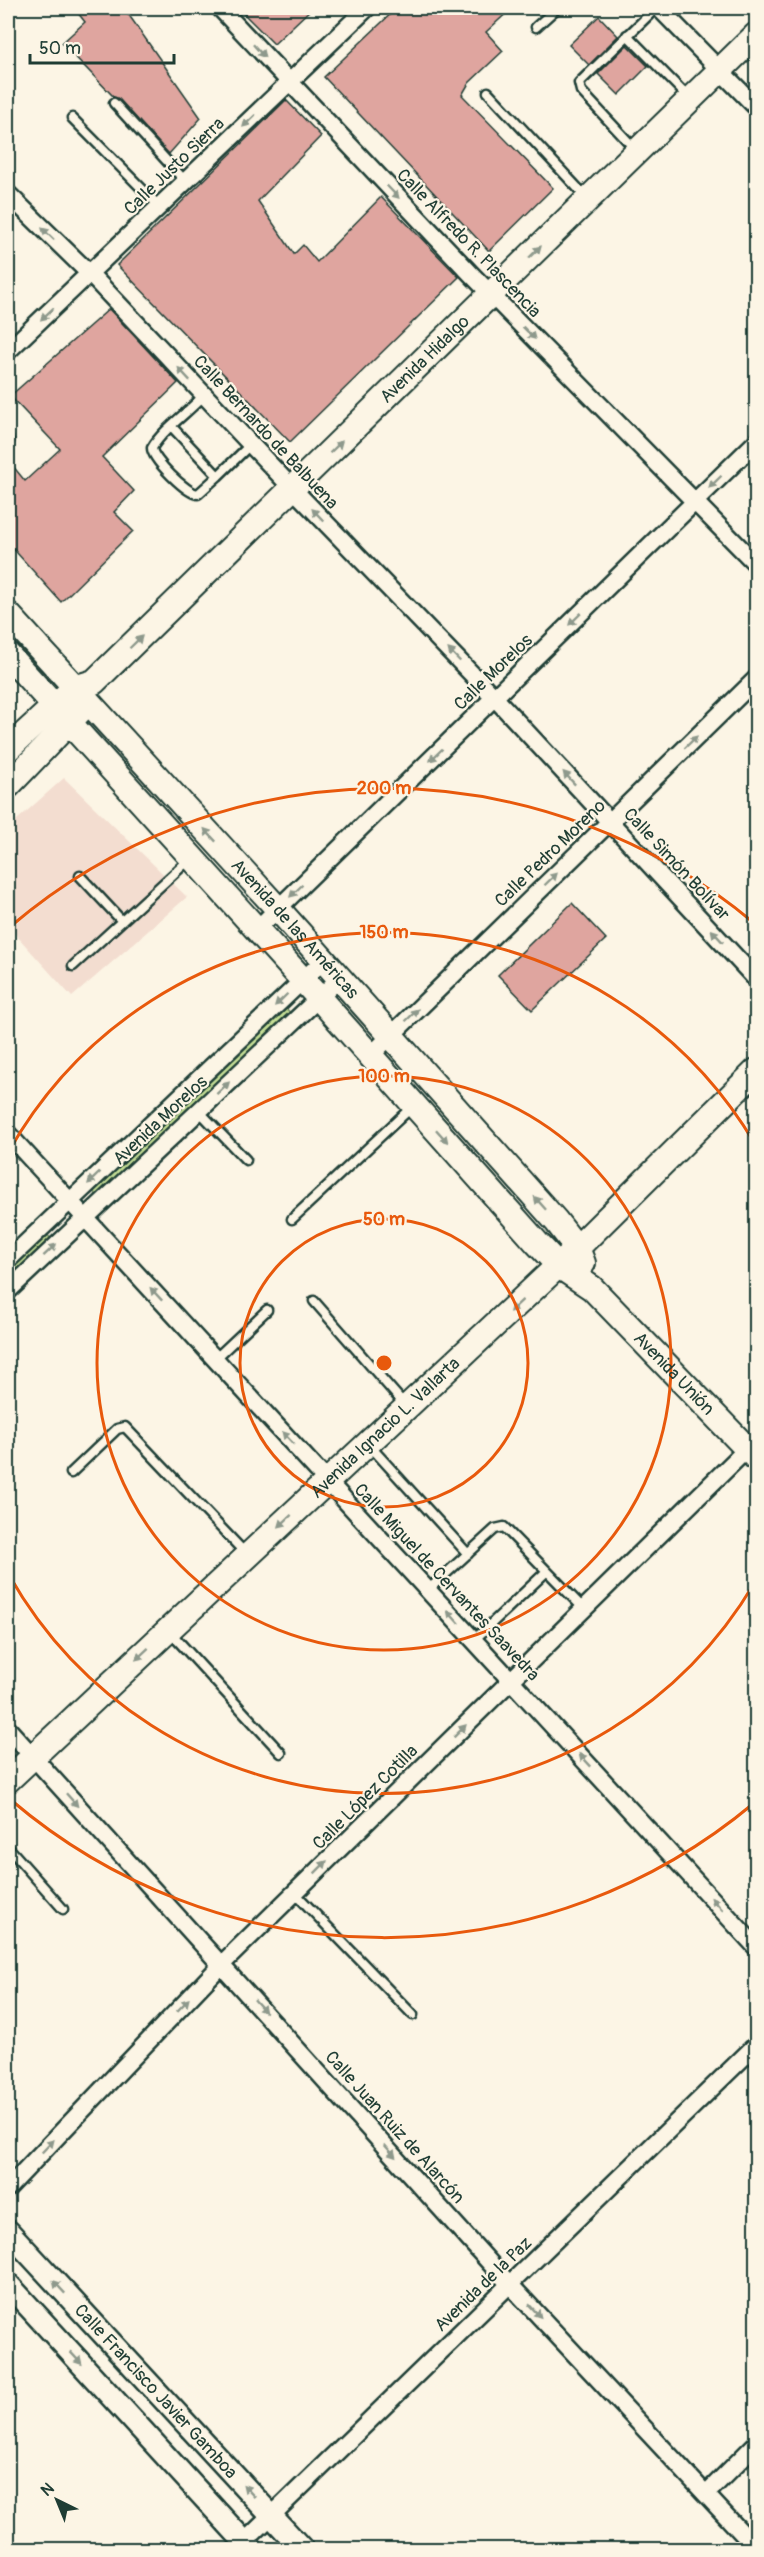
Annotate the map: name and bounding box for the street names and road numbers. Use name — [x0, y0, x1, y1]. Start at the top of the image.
street label: Calle Justo Sierra — [119, 113, 230, 220]
street label: Calle Alfredo R. Plascencia — [391, 164, 546, 323]
street label: Avenida Hidalgo — [375, 310, 475, 408]
street label: Calle Bernardo de Balbuena — [188, 350, 343, 514]
street label: Calle Morelos — [449, 629, 537, 716]
street label: Calle Pedro Moreno — [490, 794, 611, 912]
street label: Calle Simón Bolívar — [618, 803, 735, 926]
street label: Avenida de las Américas — [226, 854, 364, 1004]
street label: Avenida Morelos — [108, 1071, 213, 1170]
street label: Avenida Unión — [628, 1327, 719, 1420]
street label: Avenida Ignacio L. Vallarta — [306, 1352, 465, 1504]
street label: Calle Miguel de Cervantes Saavedra — [349, 1479, 544, 1686]
street label: Calle López Cotilla — [308, 1740, 423, 1855]
street label: Calle Juan Ruiz de Alarcón — [320, 2046, 469, 2209]
street label: Avenida de la Paz — [430, 2232, 537, 2337]
street label: Calle Francisco Javier Gamboa — [69, 2299, 242, 2484]

